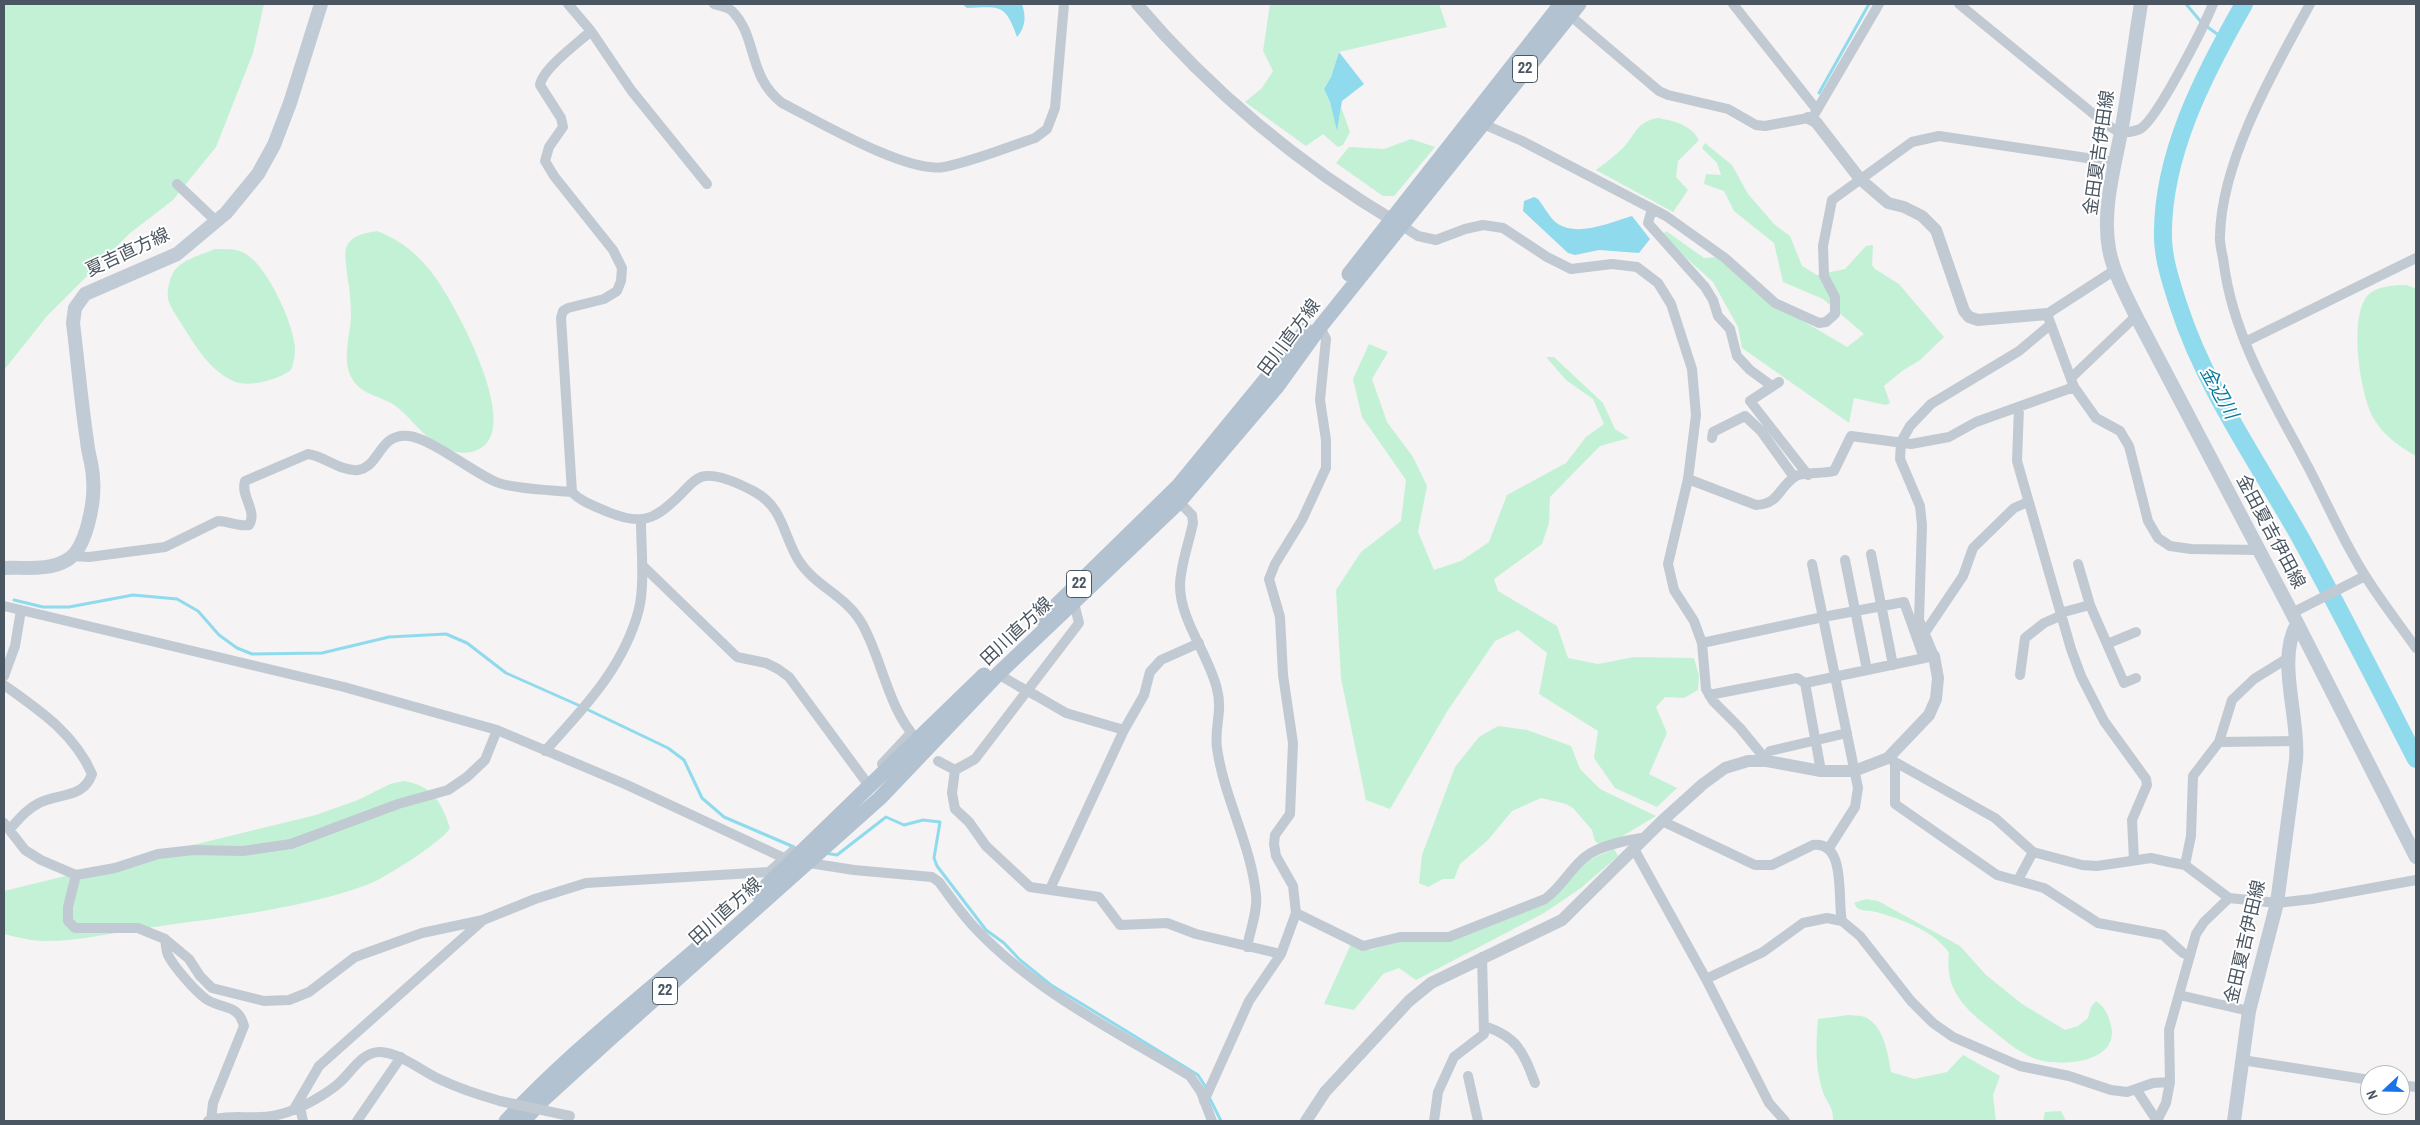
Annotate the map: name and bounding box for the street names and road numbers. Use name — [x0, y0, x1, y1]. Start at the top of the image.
road number: 22 — [1512, 56, 1538, 82]
street label: 金田夏吉伊田線 — [2081, 89, 2119, 217]
street label: 夏吉直方線 — [83, 224, 173, 282]
street label: 田川直方線 — [1254, 296, 1326, 380]
street label: 金田夏吉伊田線 — [2231, 471, 2309, 593]
road number: 22 — [1066, 570, 1092, 598]
street label: 田川直方線 — [977, 593, 1057, 671]
street label: 田川直方線 — [685, 874, 767, 950]
street label: 金田夏吉伊田線 — [2221, 878, 2271, 1006]
road number: 22 — [652, 978, 678, 1004]

